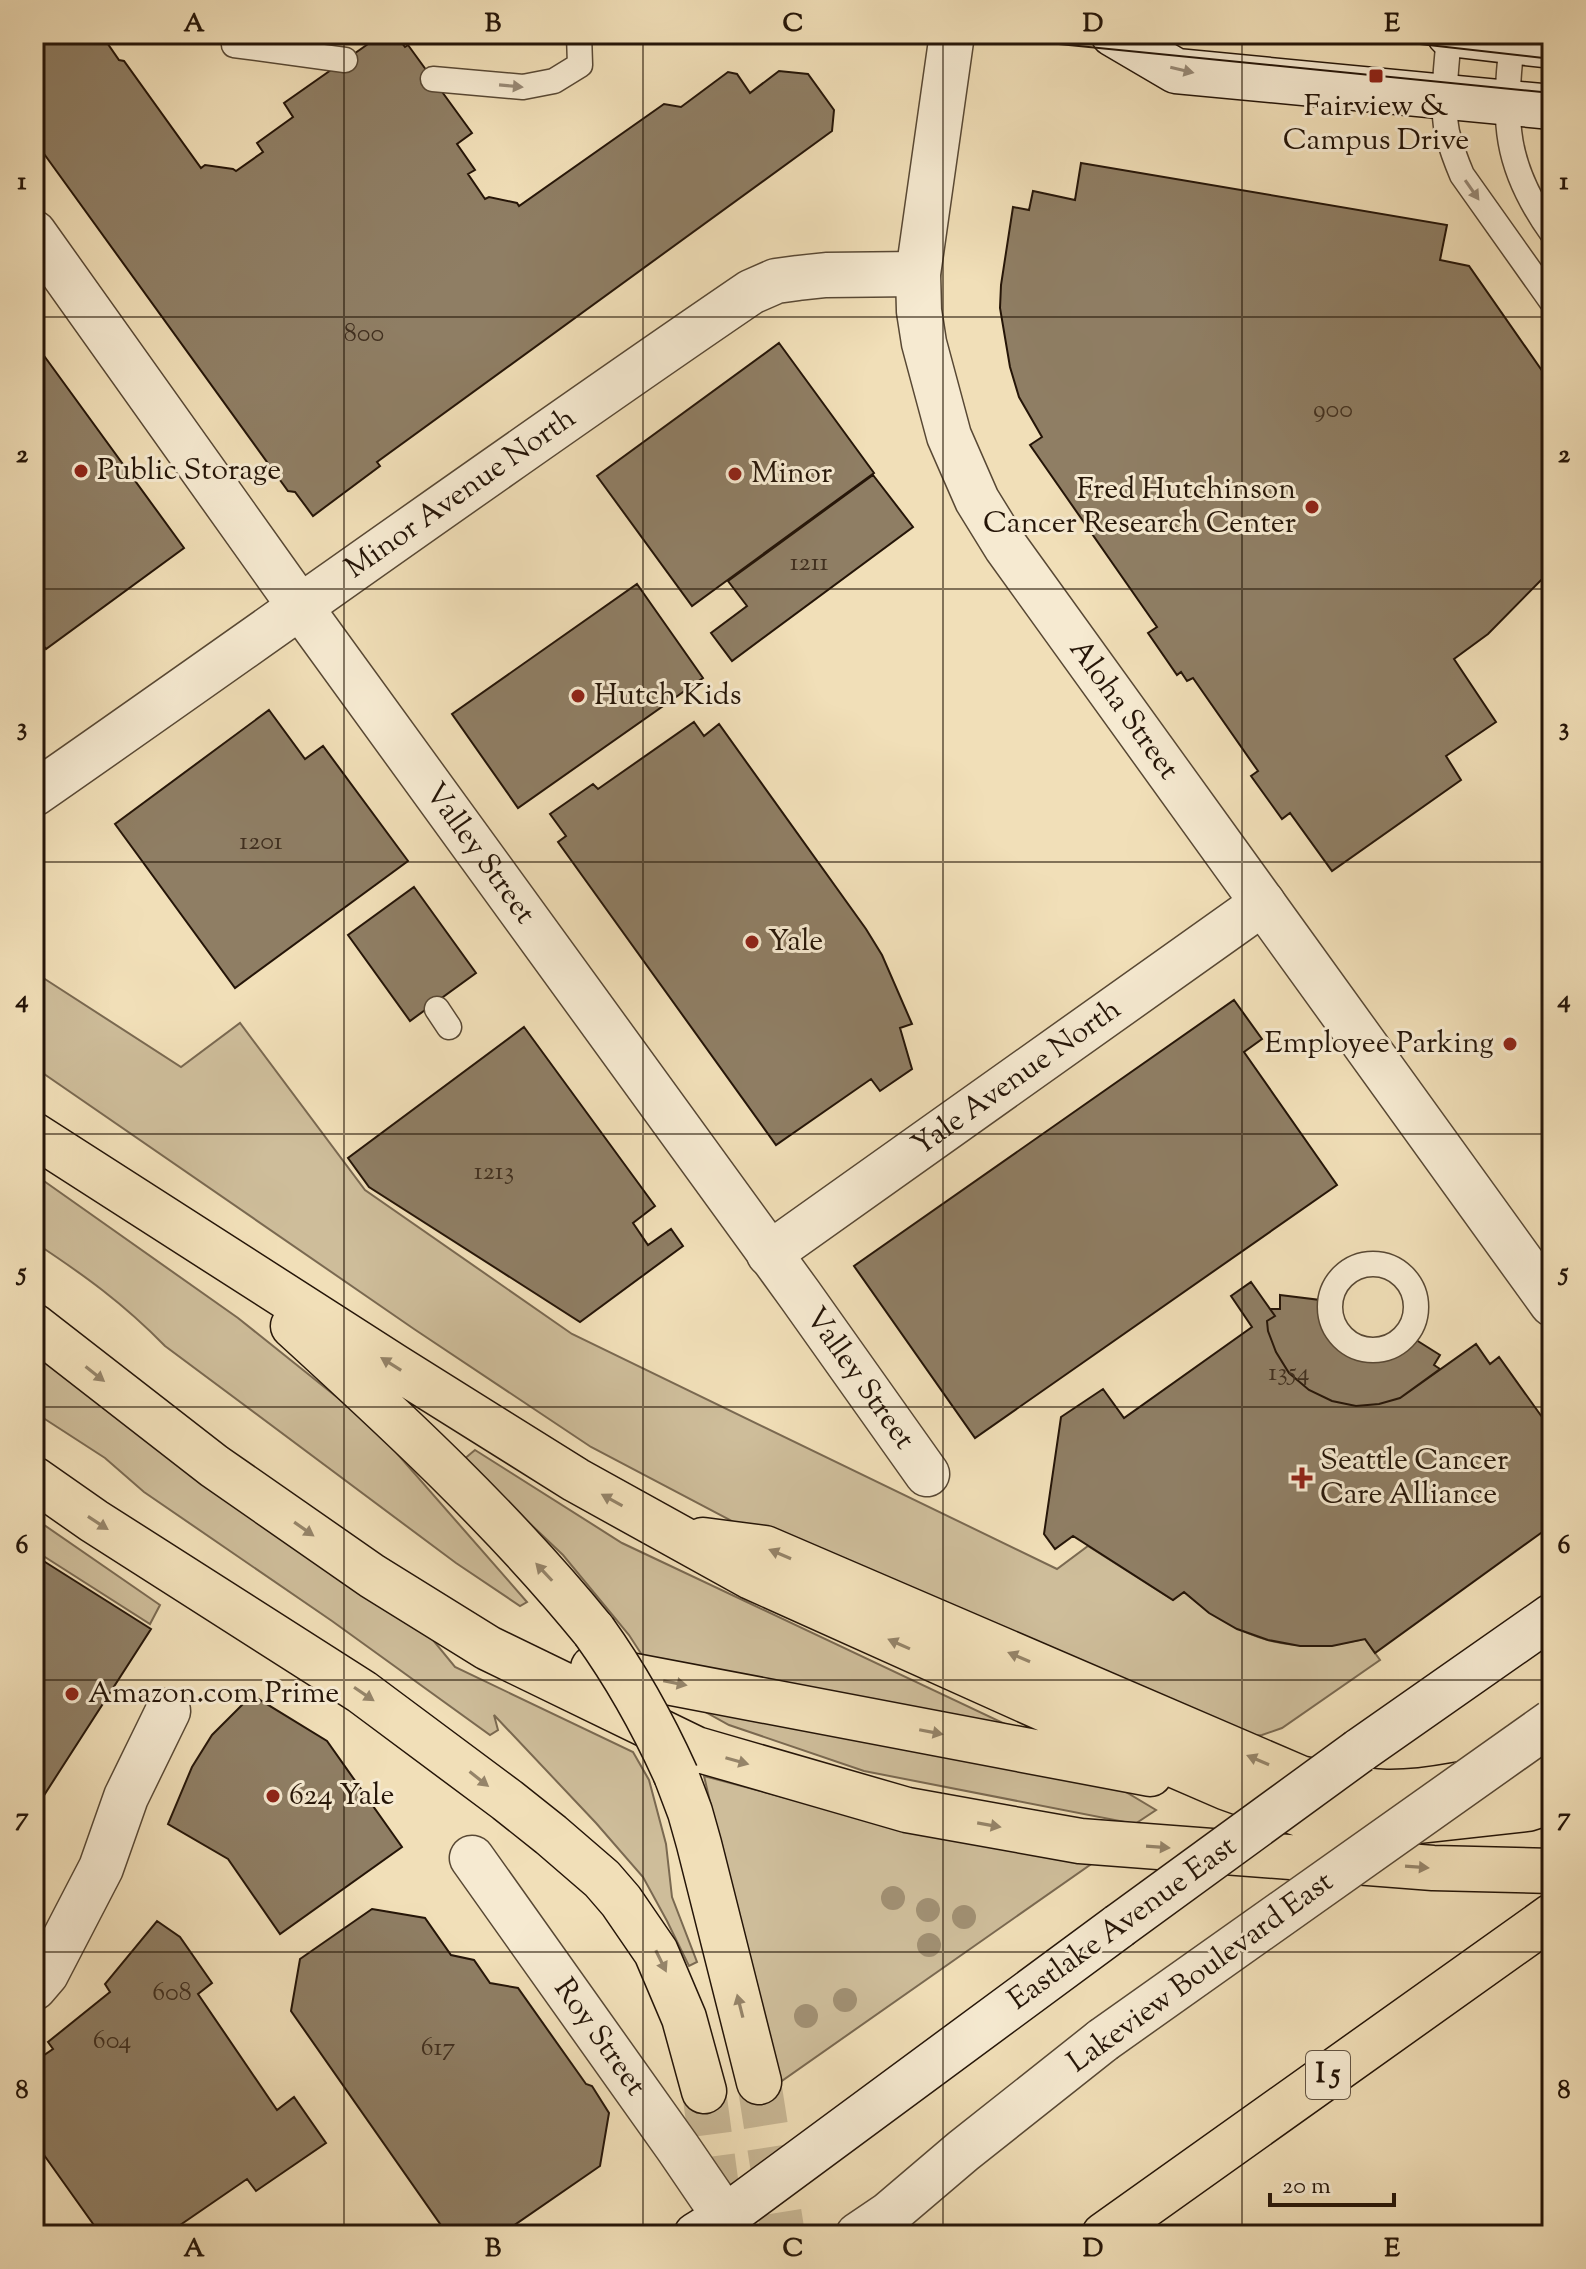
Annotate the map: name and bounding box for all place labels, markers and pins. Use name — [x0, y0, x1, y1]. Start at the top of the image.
marker: Fairview & Campus Drive — [1367, 67, 1385, 85]
place label: Fairview & Campus Drive — [1283, 86, 1469, 163]
place label: Public Storage — [97, 450, 281, 493]
place label: Minor — [751, 453, 832, 496]
marker: Public Storage — [72, 462, 90, 480]
marker: Minor — [726, 465, 744, 483]
place label: Fred Hutchinson Cancer Research Center — [983, 469, 1296, 546]
marker: Fred Hutchinson Cancer Research Center — [1303, 498, 1321, 516]
place label: Hutch Kids — [594, 675, 742, 718]
marker: Hutch Kids — [569, 687, 587, 705]
place label: Yale — [768, 921, 823, 964]
marker: Yale — [743, 933, 761, 951]
place label: Employee Parking — [1265, 1023, 1494, 1066]
marker: Employee Parking — [1501, 1035, 1519, 1053]
place label: Seattle Cancer Care Alliance — [1320, 1440, 1508, 1517]
marker: Seattle Cancer Care Alliance — [1291, 1467, 1313, 1489]
place label: Amazon.com Prime — [88, 1673, 339, 1716]
marker: Amazon.com Prime — [63, 1685, 81, 1703]
place label: 624 Yale — [289, 1775, 394, 1818]
marker: 624 Yale — [264, 1787, 282, 1805]

